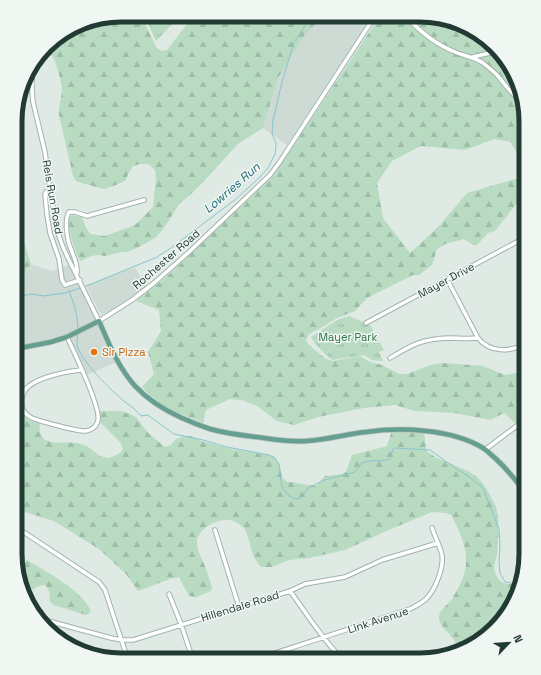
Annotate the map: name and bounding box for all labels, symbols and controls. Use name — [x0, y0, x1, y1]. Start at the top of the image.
street label: Reis Run Road — [40, 159, 66, 235]
water label: Lowries Run — [200, 159, 264, 217]
street label: Rochester Road — [129, 226, 203, 292]
street label: Mayer Drive — [415, 259, 477, 301]
park label: Mayer Park — [319, 330, 377, 344]
place label: Sir Pizza — [102, 345, 146, 359]
marker: Sir Pizza — [89, 347, 99, 357]
street label: Hillendale Road — [199, 587, 281, 625]
street label: Link Avenue — [346, 604, 410, 636]
north arrow — [489, 623, 529, 663]
text: N — [510, 632, 526, 645]

